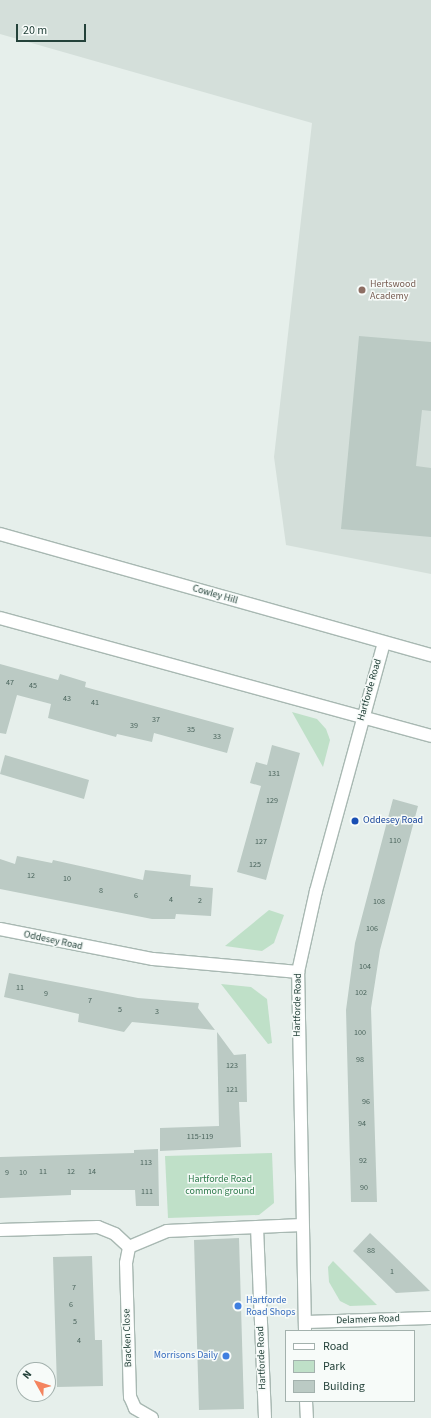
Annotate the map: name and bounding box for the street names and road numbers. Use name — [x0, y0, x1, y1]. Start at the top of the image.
street label: Cowley Hill — [191, 583, 239, 607]
street label: Hartforde Road — [355, 658, 385, 722]
street label: Oddesey Road — [22, 929, 84, 953]
street label: Hartforde Road — [291, 973, 305, 1037]
street label: Bracken Close — [121, 1308, 135, 1368]
street label: Delamere Road — [336, 1313, 400, 1327]
street label: Hartforde Road — [255, 1326, 269, 1390]

